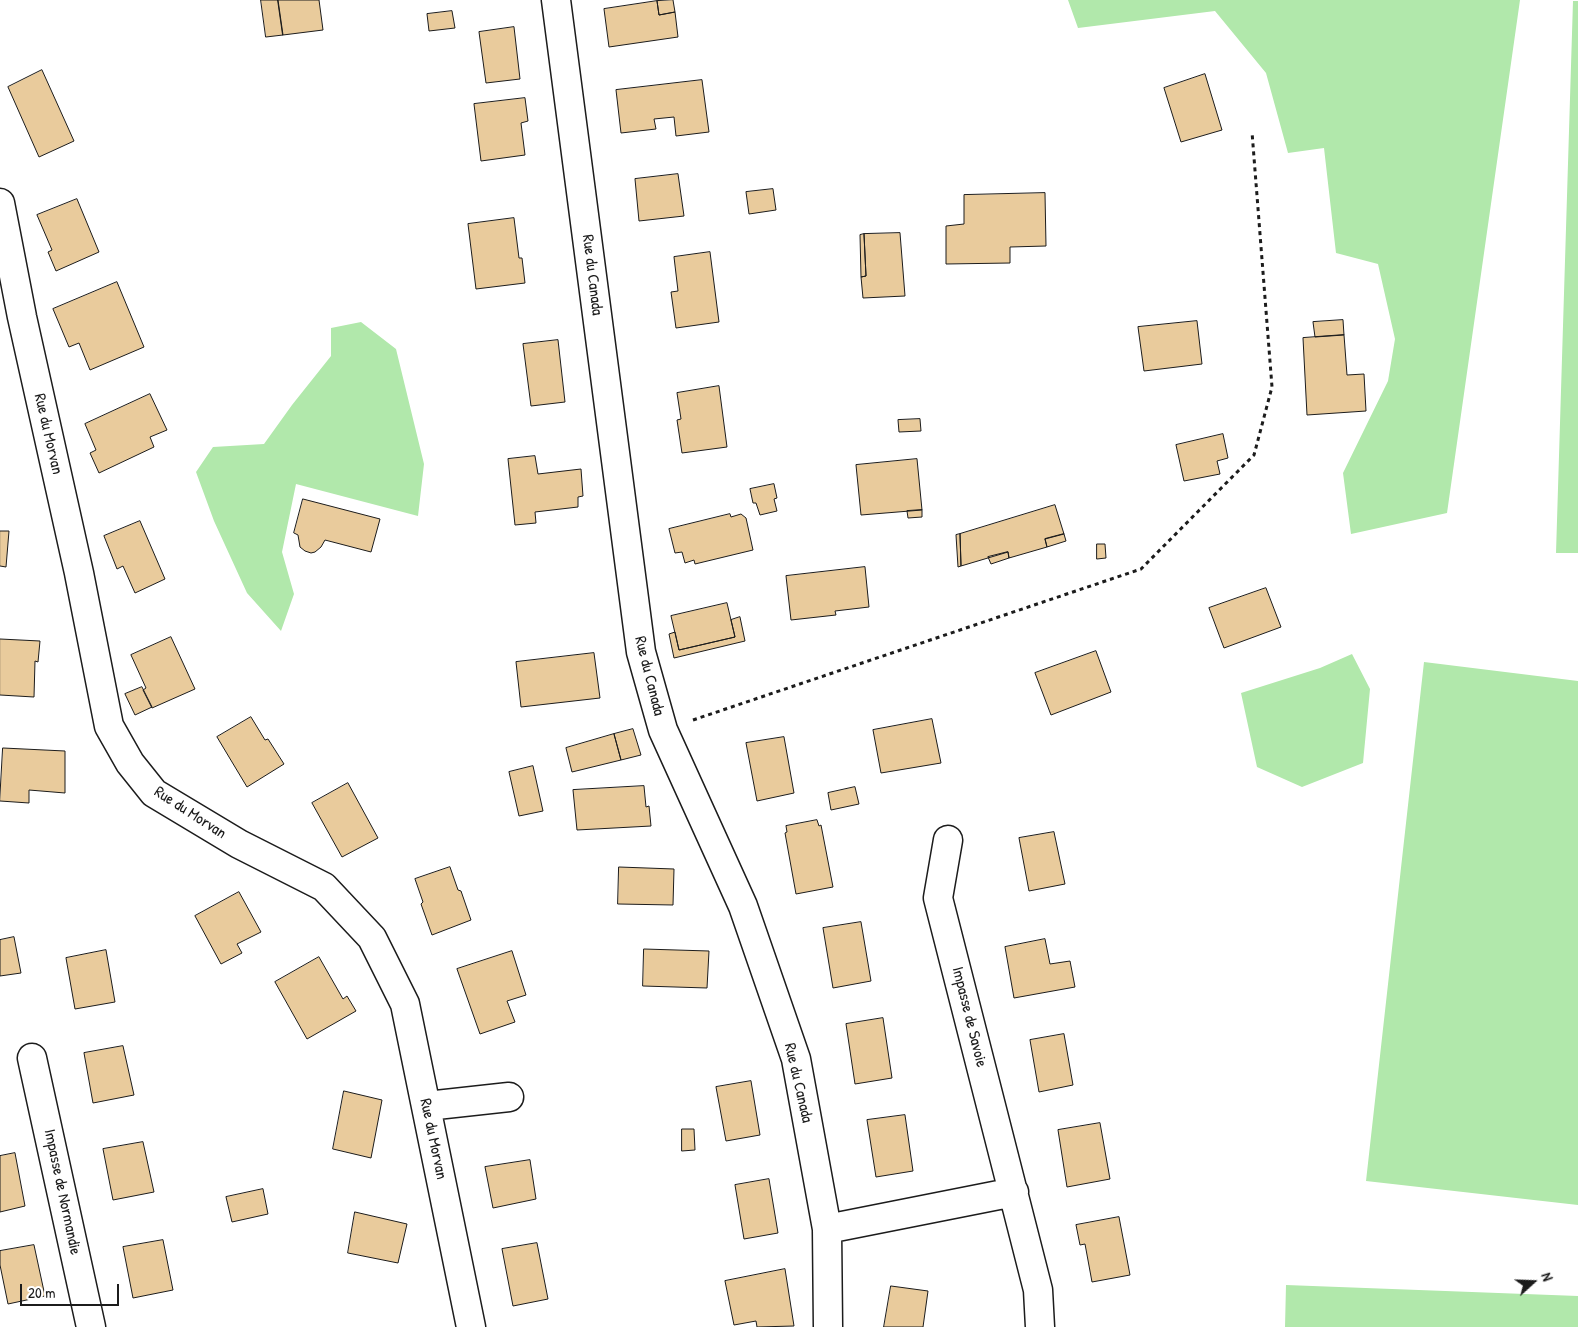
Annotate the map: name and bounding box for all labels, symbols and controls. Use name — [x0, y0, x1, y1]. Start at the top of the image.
street label: Rue du Canada — [578, 234, 606, 316]
street label: Rue du Morvan — [29, 392, 67, 476]
street label: Rue du Canada — [630, 634, 668, 718]
street label: Rue du Morvan — [150, 783, 230, 843]
street label: Impasse de Savoie — [947, 965, 991, 1069]
street label: Rue du Canada — [780, 1041, 816, 1125]
street label: Rue du Morvan — [415, 1097, 451, 1181]
street label: Impasse de Normandie — [39, 1127, 85, 1257]
north arrow — [1508, 1257, 1558, 1307]
text: N — [1537, 1270, 1558, 1283]
scale bar — [22, 1274, 121, 1306]
text: 20 m — [28, 1282, 55, 1303]

